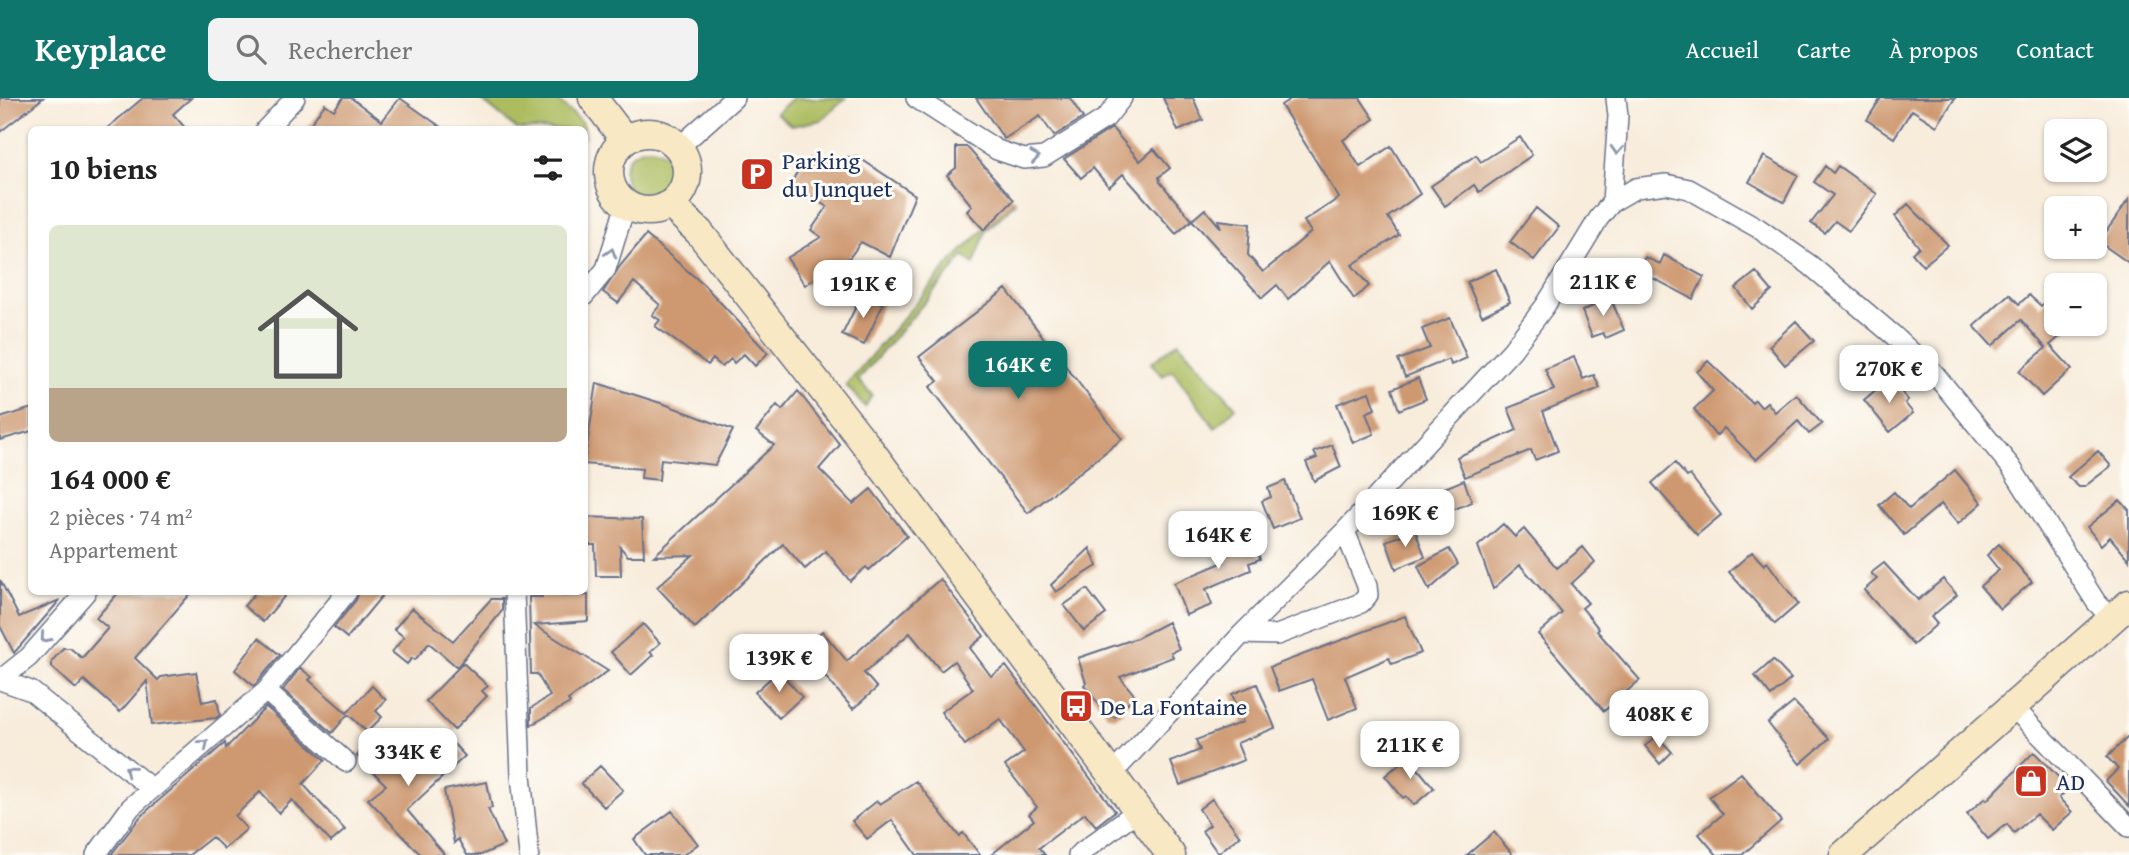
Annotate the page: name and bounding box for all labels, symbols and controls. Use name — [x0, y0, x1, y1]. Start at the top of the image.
search box — [208, 18, 698, 81]
text: Keyplace — [35, 25, 166, 73]
icon: search — [232, 30, 270, 68]
text: Rechercher — [288, 30, 412, 69]
text: Accueil — [1685, 32, 1759, 67]
text: Carte — [1797, 32, 1851, 67]
text: À propos — [1889, 32, 1978, 67]
text: Contact — [2016, 32, 2094, 67]
map controls — [2044, 119, 2107, 336]
button: layers — [2044, 119, 2107, 182]
place label: Parking du Junquet — [782, 143, 893, 206]
one-way arrow — [1609, 145, 1624, 156]
text: 10 biens — [49, 146, 158, 190]
icon: filters — [529, 149, 567, 187]
one-way arrow — [1029, 150, 1041, 165]
parking icon: Parking du Junquet — [738, 155, 776, 193]
button: + — [2044, 196, 2107, 259]
one-way arrow — [602, 247, 617, 259]
pin: 211K € — [1546, 258, 1660, 318]
pin: 191K € — [806, 260, 920, 320]
text: 211K € — [1569, 264, 1637, 297]
text: 191K € — [829, 266, 897, 299]
icon: home — [245, 271, 371, 397]
button: − — [2044, 273, 2107, 336]
pin: 164K € — [961, 342, 1075, 401]
pin: 270K € — [1832, 345, 1946, 405]
text: 164K € — [984, 347, 1052, 380]
text: 270K € — [1855, 351, 1923, 384]
text: 164 000 € — [49, 456, 171, 500]
pin: 169K € — [1348, 490, 1462, 549]
text: 169K € — [1371, 495, 1439, 528]
text: 2 pièces · 74 m² — [49, 500, 193, 533]
pin: 164K € — [1161, 512, 1275, 571]
text: 164K € — [1184, 517, 1252, 550]
text: Appartement — [49, 533, 178, 566]
one-way arrow — [41, 630, 53, 643]
pin: 139K € — [722, 634, 836, 694]
text: 139K € — [745, 640, 813, 673]
bus stop icon: De La Fontaine — [1057, 687, 1095, 725]
place label: De La Fontaine — [1100, 689, 1247, 724]
pin: 408K € — [1602, 690, 1716, 750]
text: 408K € — [1625, 696, 1693, 729]
pin: 211K € — [1353, 722, 1467, 781]
text: 211K € — [1376, 727, 1444, 760]
pin: 334K € — [351, 728, 465, 788]
text: 334K € — [374, 734, 442, 767]
one-way arrow — [196, 740, 209, 753]
shop icon: AD — [2012, 762, 2050, 800]
place label: AD — [2056, 764, 2085, 799]
one-way arrow — [124, 766, 137, 778]

